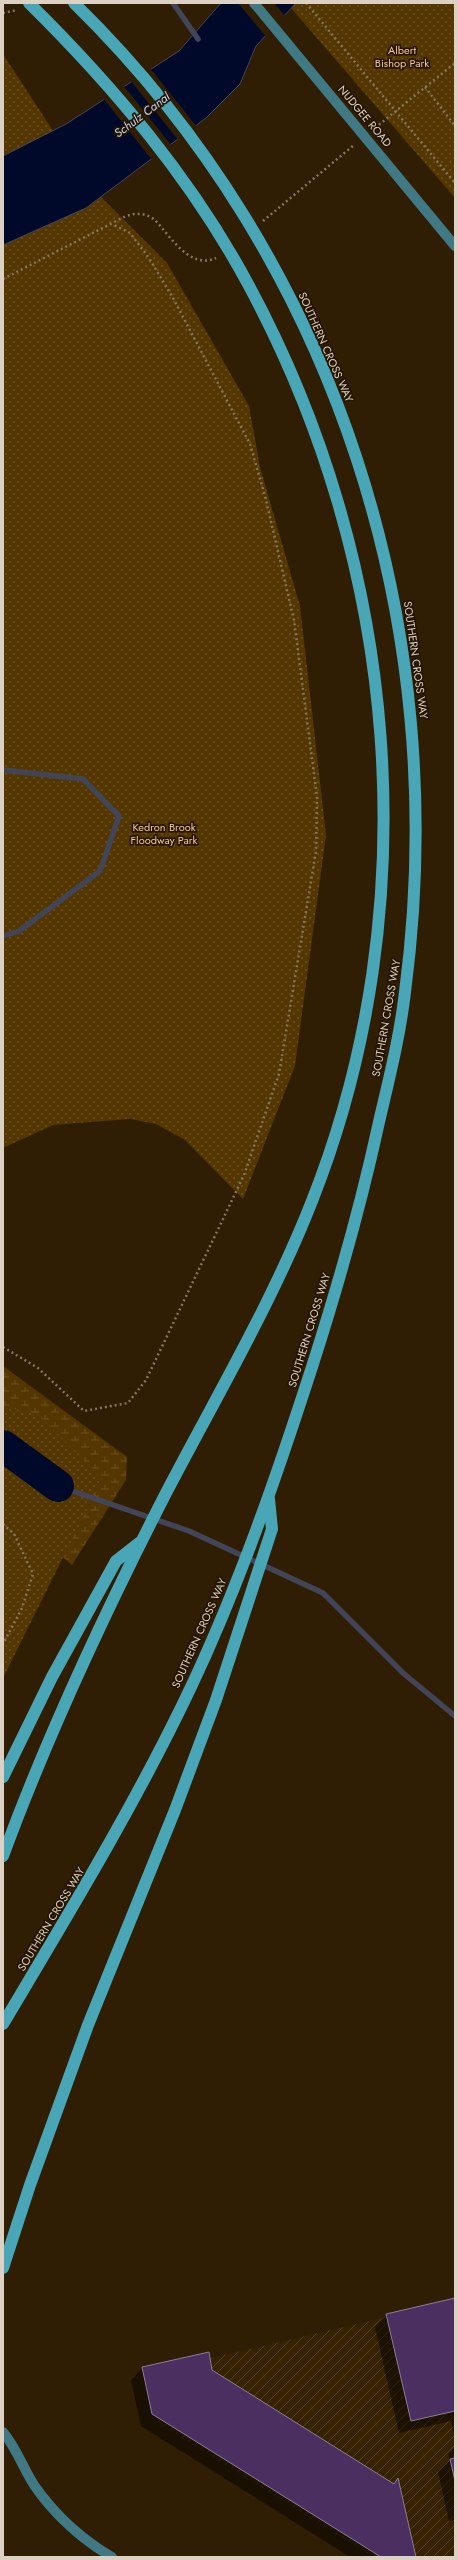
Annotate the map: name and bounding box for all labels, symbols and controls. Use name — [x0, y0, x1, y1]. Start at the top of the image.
park label: Albert Bishop Park — [375, 42, 429, 71]
street label: NUDGEE ROAD — [334, 82, 396, 151]
water label: Schulz Canal — [110, 87, 175, 142]
street label: SOUTHERN CROSS WAY — [295, 289, 358, 405]
street label: SOUTHERN CROSS WAY — [400, 600, 432, 721]
park label: Kedron Brook Floodway Park — [131, 819, 198, 848]
street label: SOUTHERN CROSS WAY — [368, 957, 404, 1078]
street label: SOUTHERN CROSS WAY — [284, 1270, 334, 1389]
street label: SOUTHERN CROSS WAY — [168, 1575, 231, 1691]
street label: SOUTHERN CROSS WAY — [14, 1863, 89, 1974]

